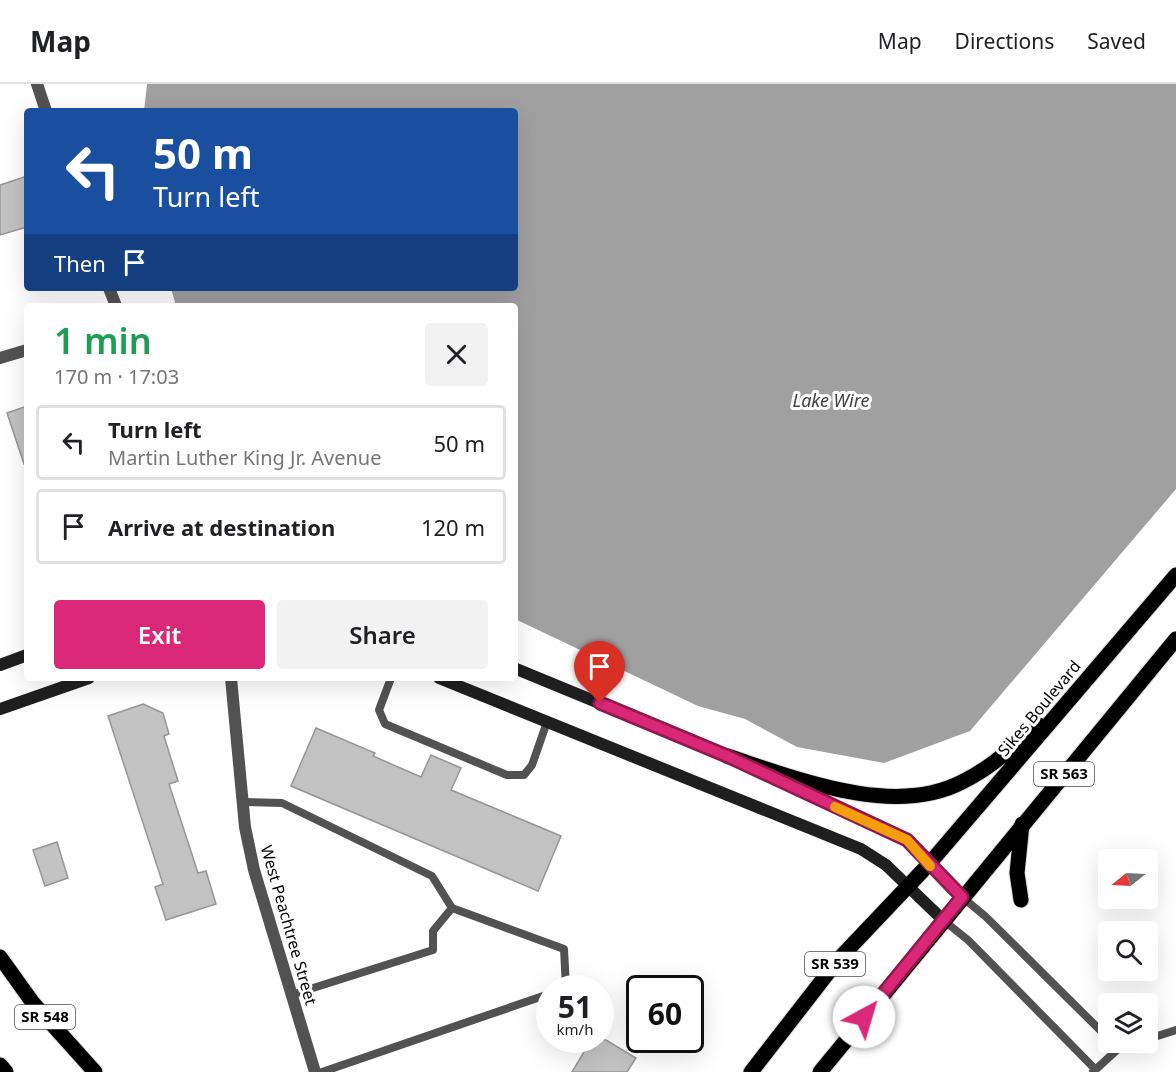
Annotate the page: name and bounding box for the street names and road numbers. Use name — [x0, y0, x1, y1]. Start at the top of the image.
street label: Sikes Boulevard — [993, 656, 1085, 760]
road number: SR 563 — [1034, 762, 1094, 786]
street label: West Peachtree Street — [256, 842, 322, 1008]
road number: SR 539 — [805, 952, 865, 976]
road number: SR 548 — [15, 1005, 75, 1029]

